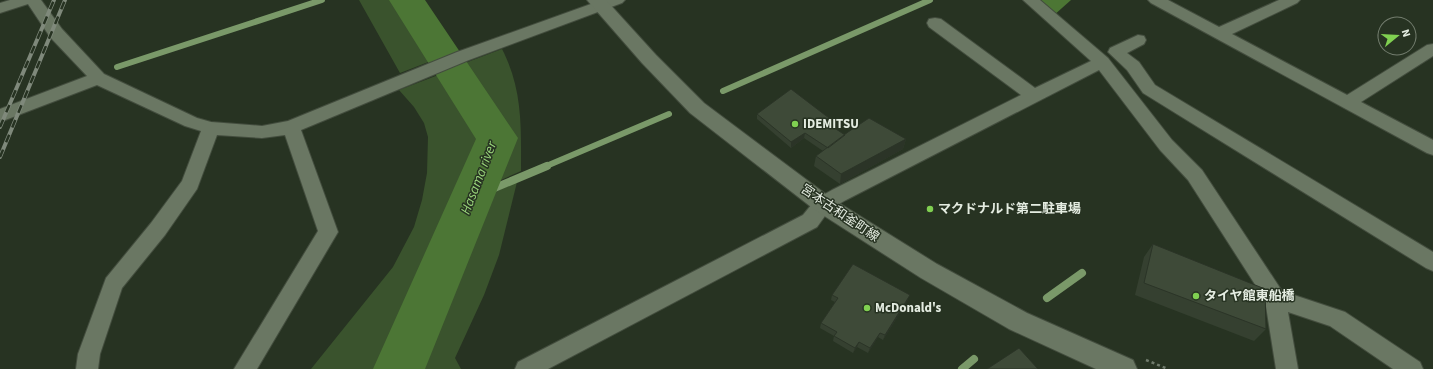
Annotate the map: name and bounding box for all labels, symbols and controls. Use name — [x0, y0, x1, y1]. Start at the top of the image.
north arrow — [1377, 16, 1417, 56]
text: N — [1398, 27, 1414, 39]
place label: IDEMITSU — [803, 115, 859, 133]
marker: IDEMITSU — [790, 119, 800, 129]
water label: Hasama river — [456, 137, 503, 217]
street label: 宮本古和釜町線 — [797, 180, 883, 246]
place label: マクドナルド第二駐車場 — [938, 200, 1081, 218]
marker: マクドナルド第二駐車場 — [925, 204, 935, 214]
place label: タイヤ館東船橋 — [1204, 287, 1295, 305]
marker: タイヤ館東船橋 — [1191, 291, 1201, 301]
place label: McDonald's — [875, 299, 942, 317]
marker: McDonald's — [862, 303, 872, 313]

